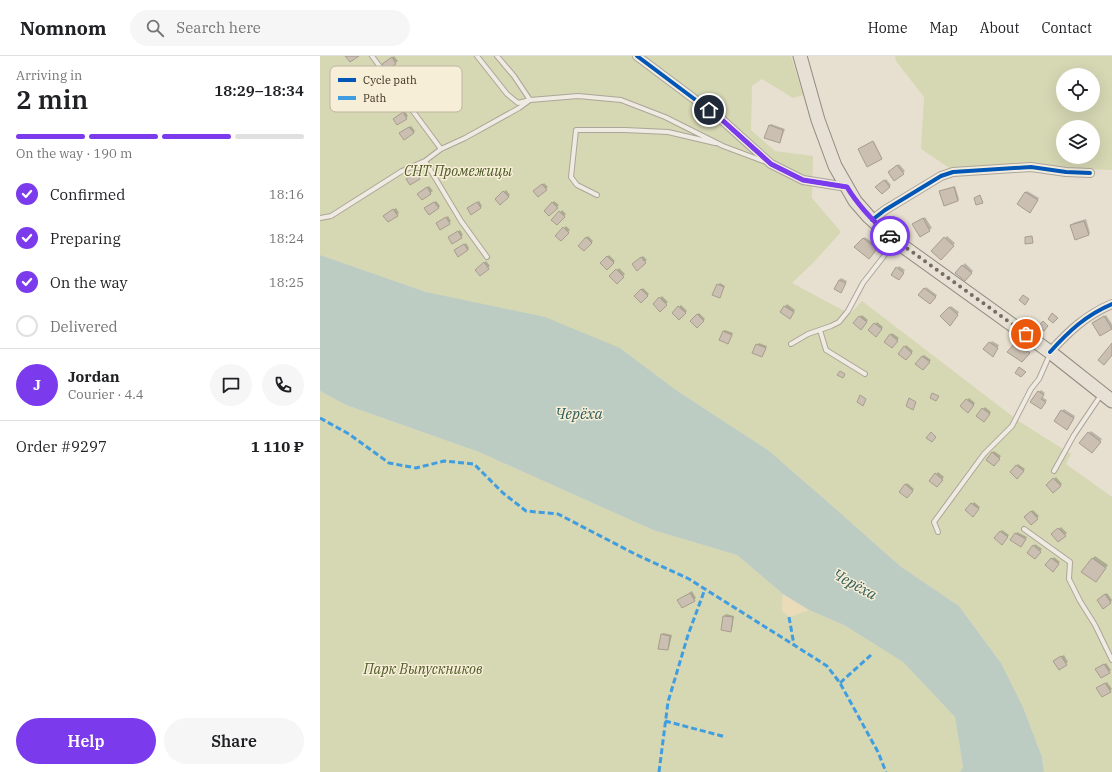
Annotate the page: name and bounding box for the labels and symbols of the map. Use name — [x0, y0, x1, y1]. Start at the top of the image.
legend — [330, 66, 462, 112]
text: Cycle path — [363, 73, 417, 87]
text: Path — [363, 91, 386, 105]
pin — [692, 93, 726, 127]
park label: СНТ Промежицы — [404, 162, 512, 180]
courier — [870, 216, 910, 256]
pin — [1009, 317, 1043, 351]
water label: Черёха — [555, 404, 604, 423]
water label: Черёха — [830, 564, 881, 604]
park label: Парк Выпускников — [362, 660, 483, 678]

